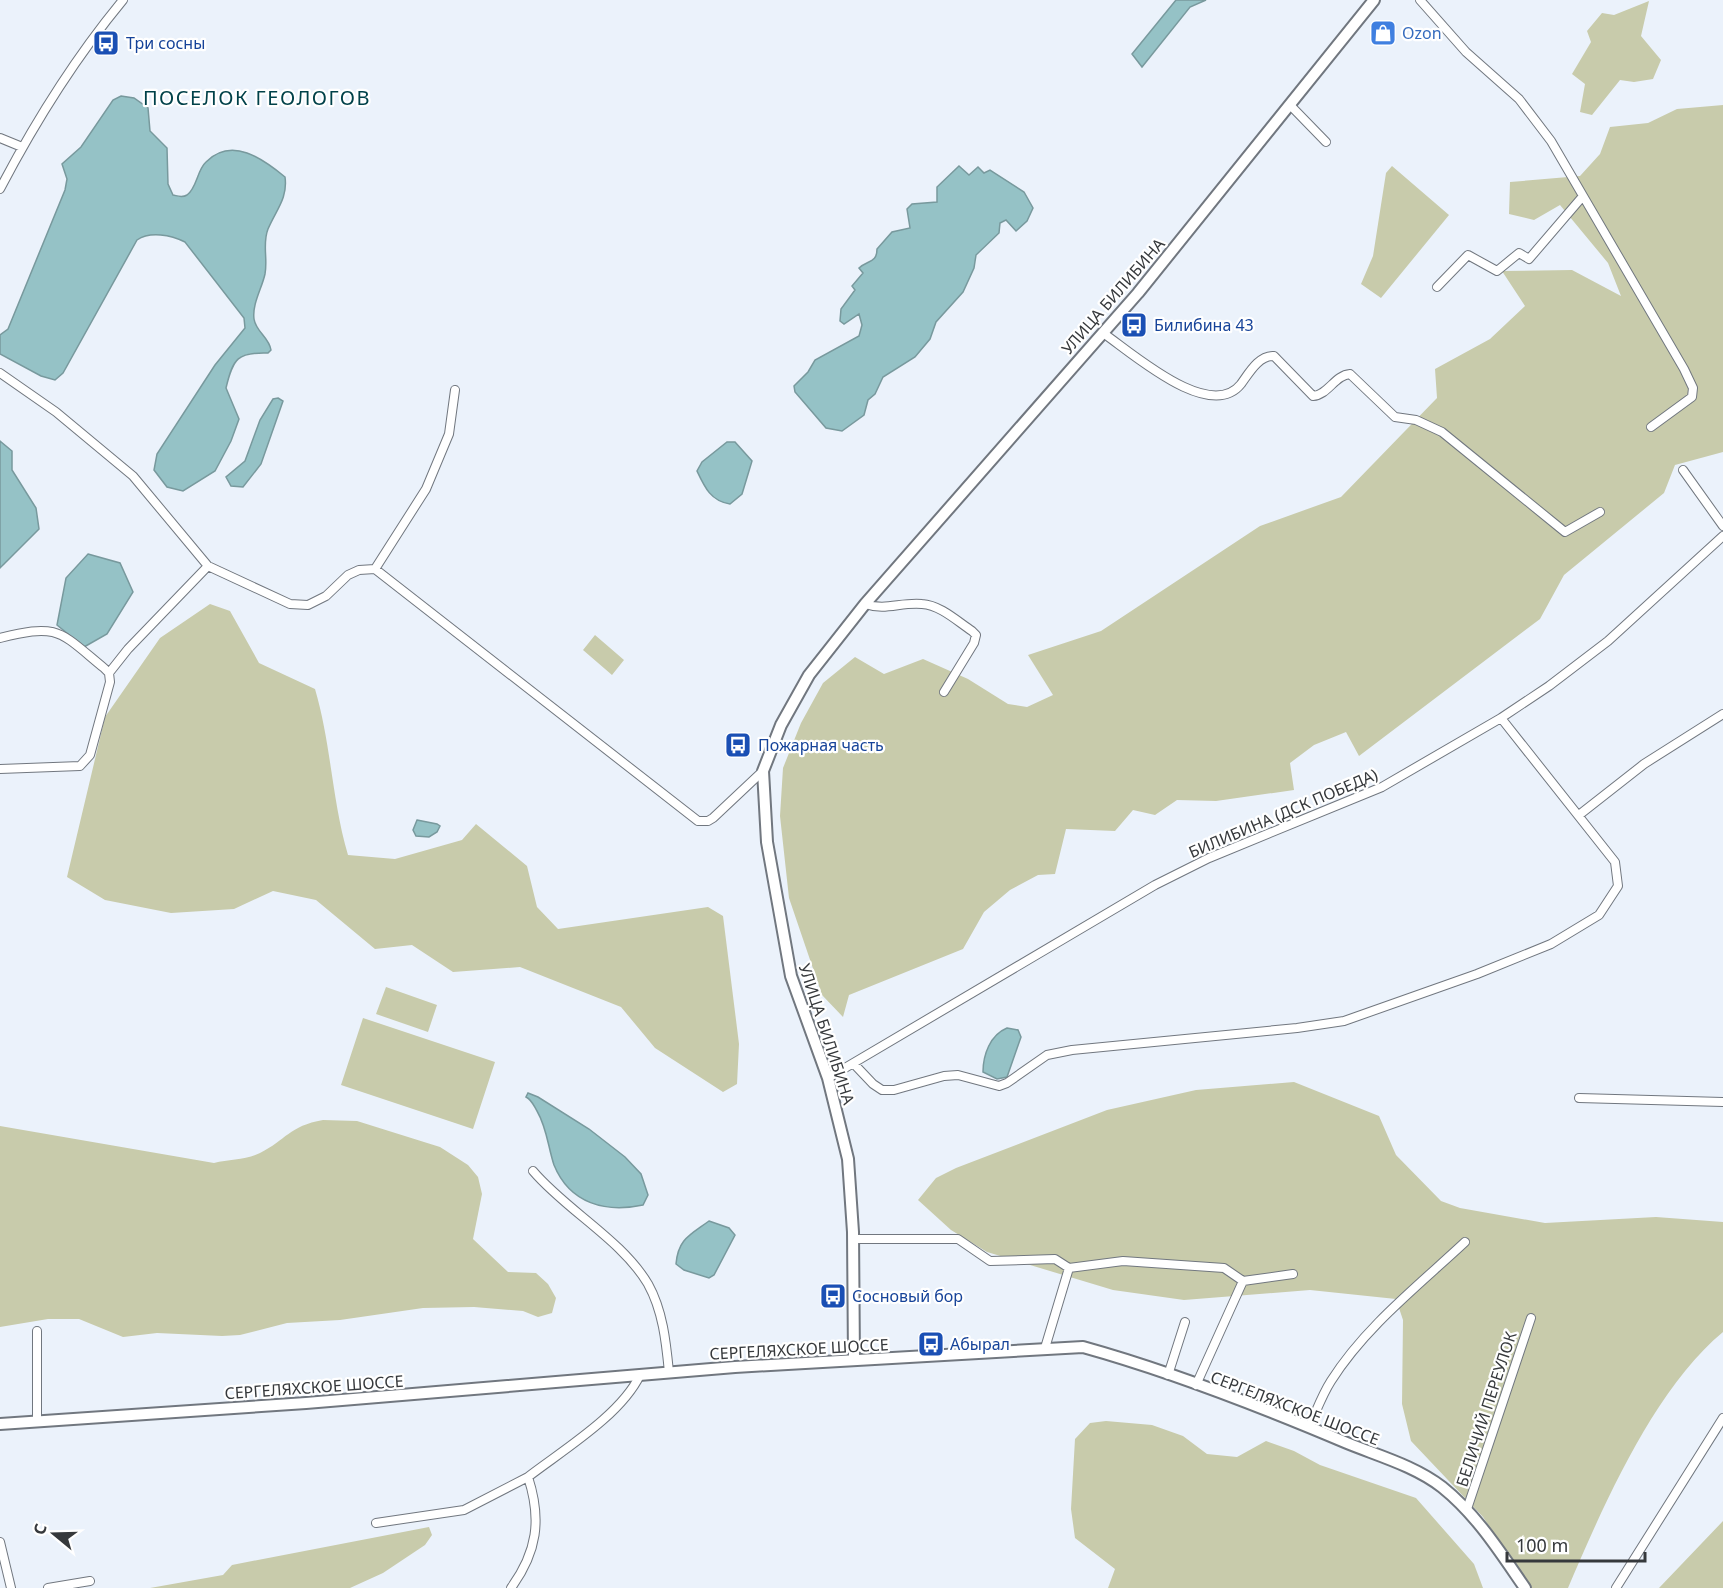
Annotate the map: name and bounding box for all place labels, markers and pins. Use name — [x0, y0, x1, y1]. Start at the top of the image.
shop icon: Ozon — [1368, 18, 1398, 48]
place label: Ozon — [1402, 22, 1442, 44]
bus stop icon: Три сосны — [91, 28, 121, 58]
place label: Три сосны — [126, 32, 205, 54]
bus stop icon: Билибина 43 — [1119, 310, 1149, 340]
place label: Билибина 43 — [1154, 314, 1254, 336]
bus stop icon: Пожарная часть — [723, 730, 753, 760]
place label: Пожарная часть — [758, 734, 884, 756]
bus stop icon: Сосновый бор — [818, 1281, 848, 1311]
place label: Сосновый бор — [852, 1285, 963, 1307]
bus stop icon: Абырал — [916, 1329, 946, 1359]
place label: Абырал — [950, 1333, 1010, 1355]

